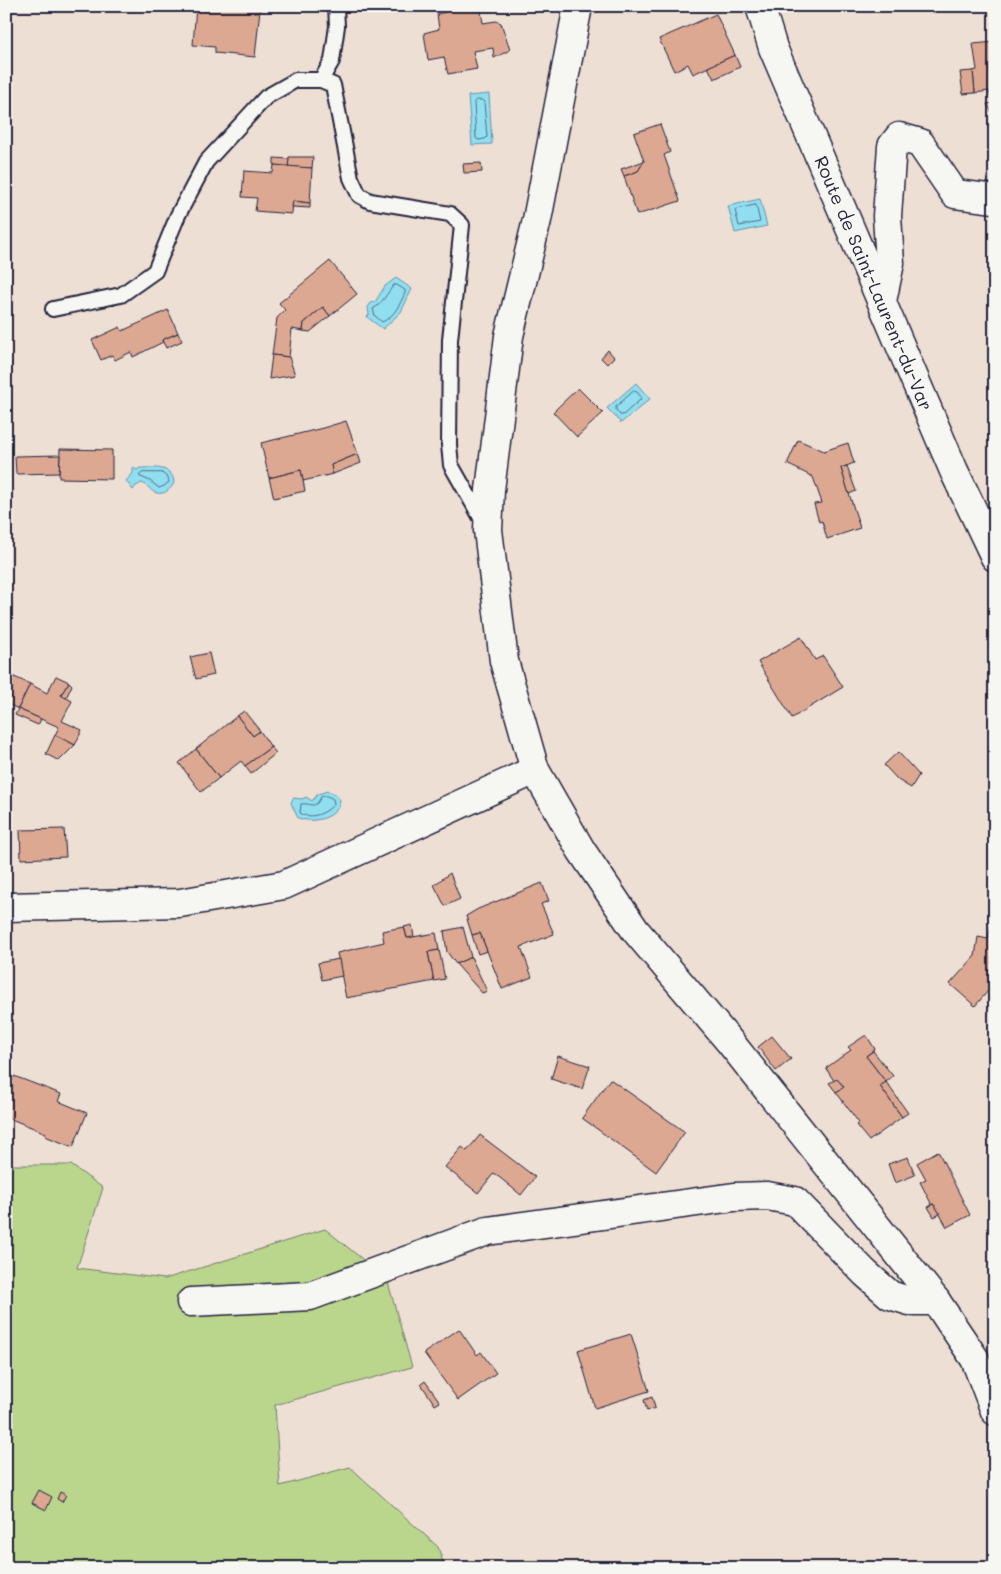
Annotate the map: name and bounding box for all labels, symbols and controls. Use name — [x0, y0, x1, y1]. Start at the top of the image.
street label: Route de Saint-Laurent-du-Var — [809, 152, 939, 414]

